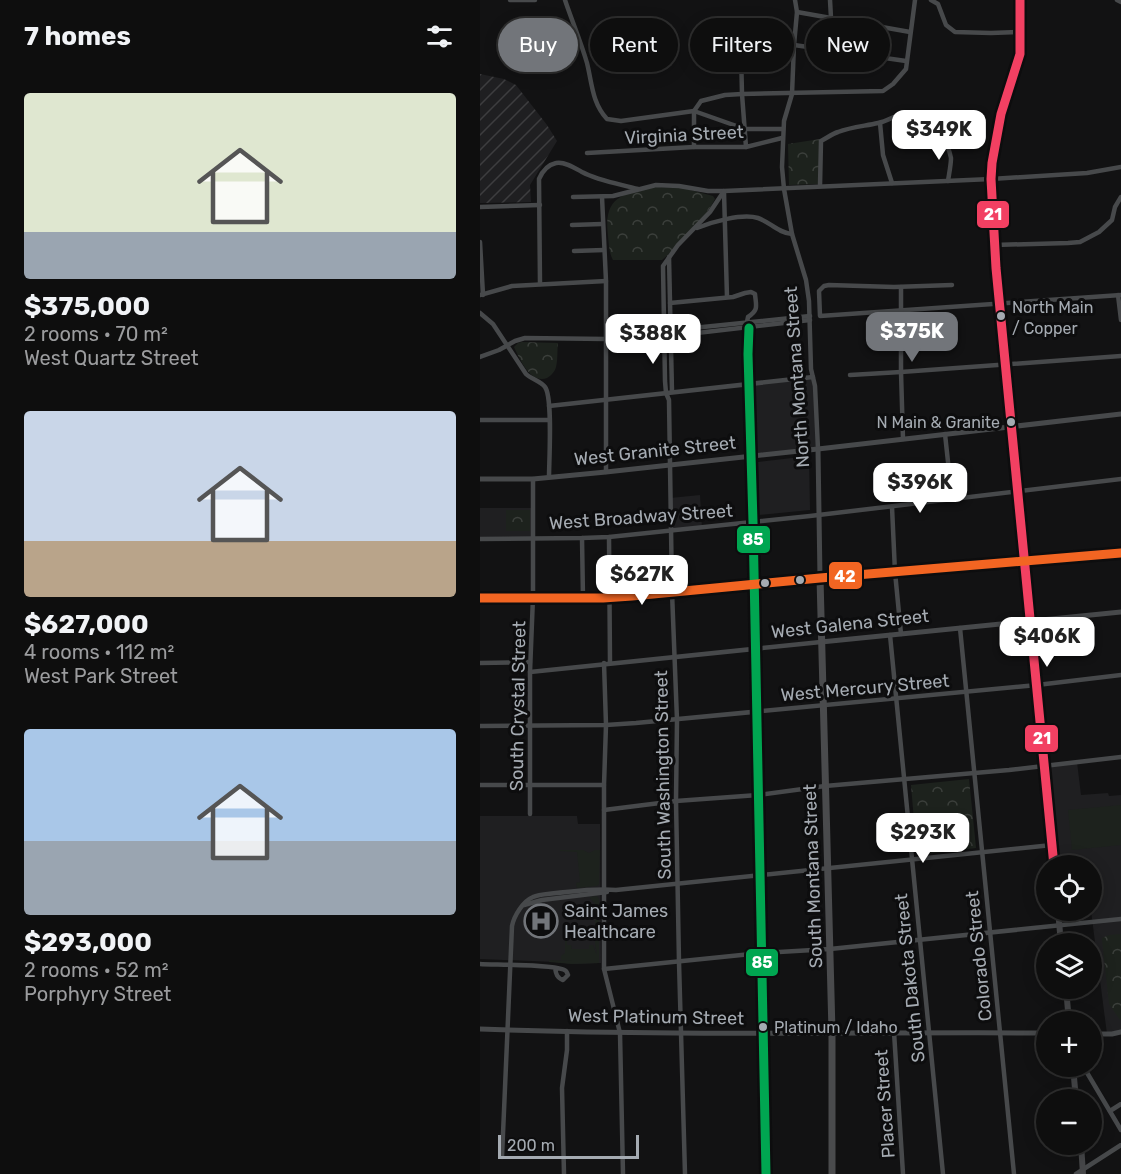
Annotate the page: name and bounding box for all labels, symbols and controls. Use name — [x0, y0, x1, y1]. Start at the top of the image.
chip: Buy — [498, 18, 578, 72]
chip: Rent — [590, 18, 678, 72]
chip: Filters — [690, 18, 794, 72]
chip: New — [806, 18, 890, 72]
icon: filters — [423, 20, 456, 53]
text: 7 homes — [24, 21, 131, 52]
pin: $349K — [897, 110, 981, 161]
text: $349K — [906, 117, 972, 141]
street label: Virginia Street — [624, 121, 744, 149]
icon: home — [186, 132, 294, 240]
line badge: 21 — [976, 200, 1010, 229]
text: 21 — [984, 205, 1002, 224]
street label: North Montana Street — [780, 286, 814, 468]
text: $375,000 — [24, 291, 150, 322]
place label: North Main / Copper — [1012, 298, 1093, 338]
marker: North Main / Copper — [995, 310, 1007, 322]
pin: $375K — [870, 312, 954, 363]
pin: $388K — [611, 314, 695, 365]
text: $375K — [880, 319, 944, 343]
text: $388K — [620, 321, 686, 345]
text: 2 rooms · 70 m² — [24, 322, 168, 346]
text: West Quartz Street — [24, 346, 199, 370]
place label: N Main & Granite — [876, 413, 1000, 432]
marker: N Main & Granite — [1005, 416, 1017, 428]
street label: West Granite Street — [573, 432, 737, 470]
icon: home — [186, 450, 294, 558]
pin: $396K — [878, 463, 962, 514]
text: $396K — [887, 470, 953, 494]
street label: West Broadway Street — [548, 500, 734, 534]
line badge: 85 — [736, 525, 771, 554]
text: 85 — [742, 530, 764, 549]
pin: $627K — [600, 555, 684, 606]
line badge: 42 — [828, 561, 863, 590]
text: $627K — [610, 562, 674, 586]
text: 42 — [834, 567, 856, 586]
unlabelled marker — [794, 574, 806, 586]
unlabelled marker — [759, 577, 771, 589]
street label: West Galena Street — [770, 605, 930, 643]
text: $627,000 — [24, 609, 149, 640]
pin: $406K — [1005, 617, 1089, 668]
street label: South Crystal Street — [506, 621, 530, 791]
text: $406K — [1014, 624, 1080, 648]
text: 4 rooms · 112 m² — [24, 640, 174, 664]
text: West Park Street — [24, 664, 178, 688]
street label: South Washington Street — [650, 670, 676, 880]
street label: West Mercury Street — [780, 670, 950, 706]
line badge: 21 — [1024, 724, 1059, 753]
text: 21 — [1033, 729, 1051, 748]
icon: home — [186, 768, 294, 876]
street label: South Montana Street — [799, 783, 827, 969]
pin: $293K — [881, 813, 965, 864]
text: $293K — [890, 820, 956, 844]
map controls — [1036, 855, 1102, 1155]
button: locate — [1036, 855, 1102, 921]
street label: Colorado Street — [961, 890, 997, 1022]
street label: South Dakota Street — [890, 892, 930, 1064]
place label: Saint James Healthcare — [564, 900, 668, 943]
hospital icon: Saint James Healthcare — [523, 903, 559, 939]
text: $293,000 — [24, 927, 152, 958]
button: layers — [1036, 933, 1102, 999]
line badge: 85 — [745, 948, 779, 977]
text: 85 — [751, 953, 773, 972]
text: 2 rooms · 52 m² — [24, 958, 169, 982]
text: Porphyry Street — [24, 982, 171, 1006]
street label: West Platinum Street — [568, 1004, 744, 1030]
button: + — [1036, 1011, 1102, 1077]
place label: Platinum / Idaho — [774, 1018, 898, 1037]
marker: Platinum / Idaho — [757, 1021, 769, 1033]
street label: Placer Street — [870, 1049, 900, 1159]
button: − — [1036, 1089, 1102, 1155]
scale bar — [498, 1132, 639, 1160]
text: 200 m — [507, 1136, 555, 1155]

